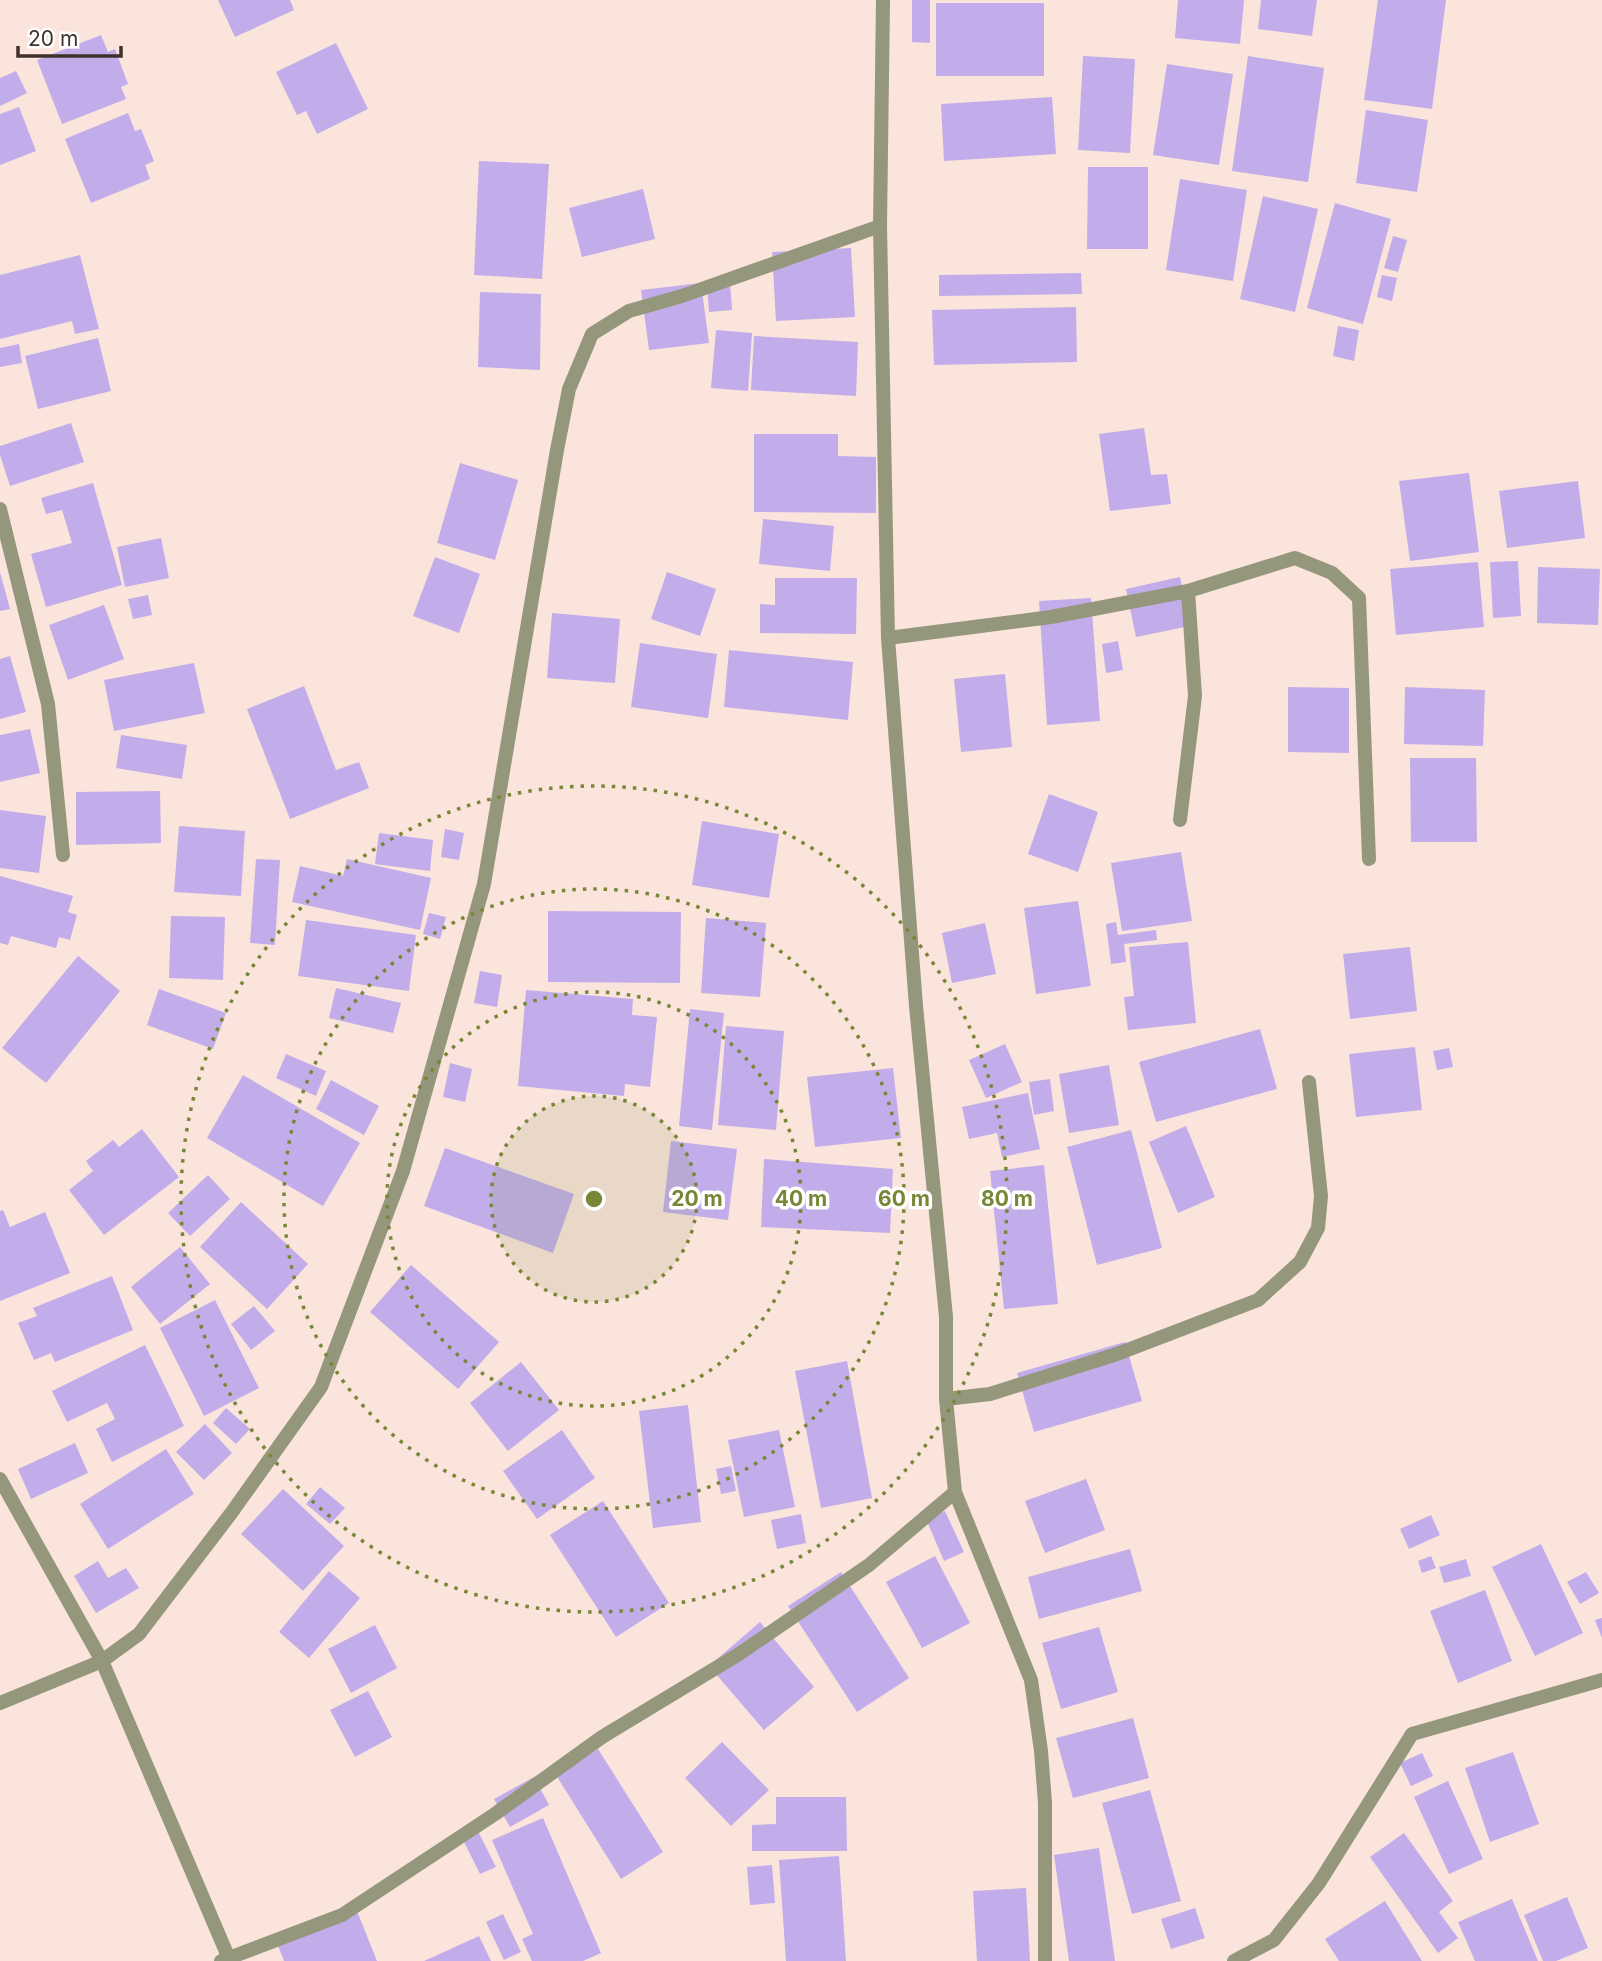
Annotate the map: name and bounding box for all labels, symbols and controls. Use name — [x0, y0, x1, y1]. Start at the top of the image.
scale bar — [18, 14, 121, 58]
text: 20 m — [28, 26, 78, 51]
text: 20 m — [671, 1186, 723, 1211]
text: 40 m — [775, 1186, 827, 1211]
text: 60 m — [878, 1186, 930, 1211]
text: 80 m — [981, 1186, 1033, 1211]
centre of rings — [582, 1187, 606, 1211]

